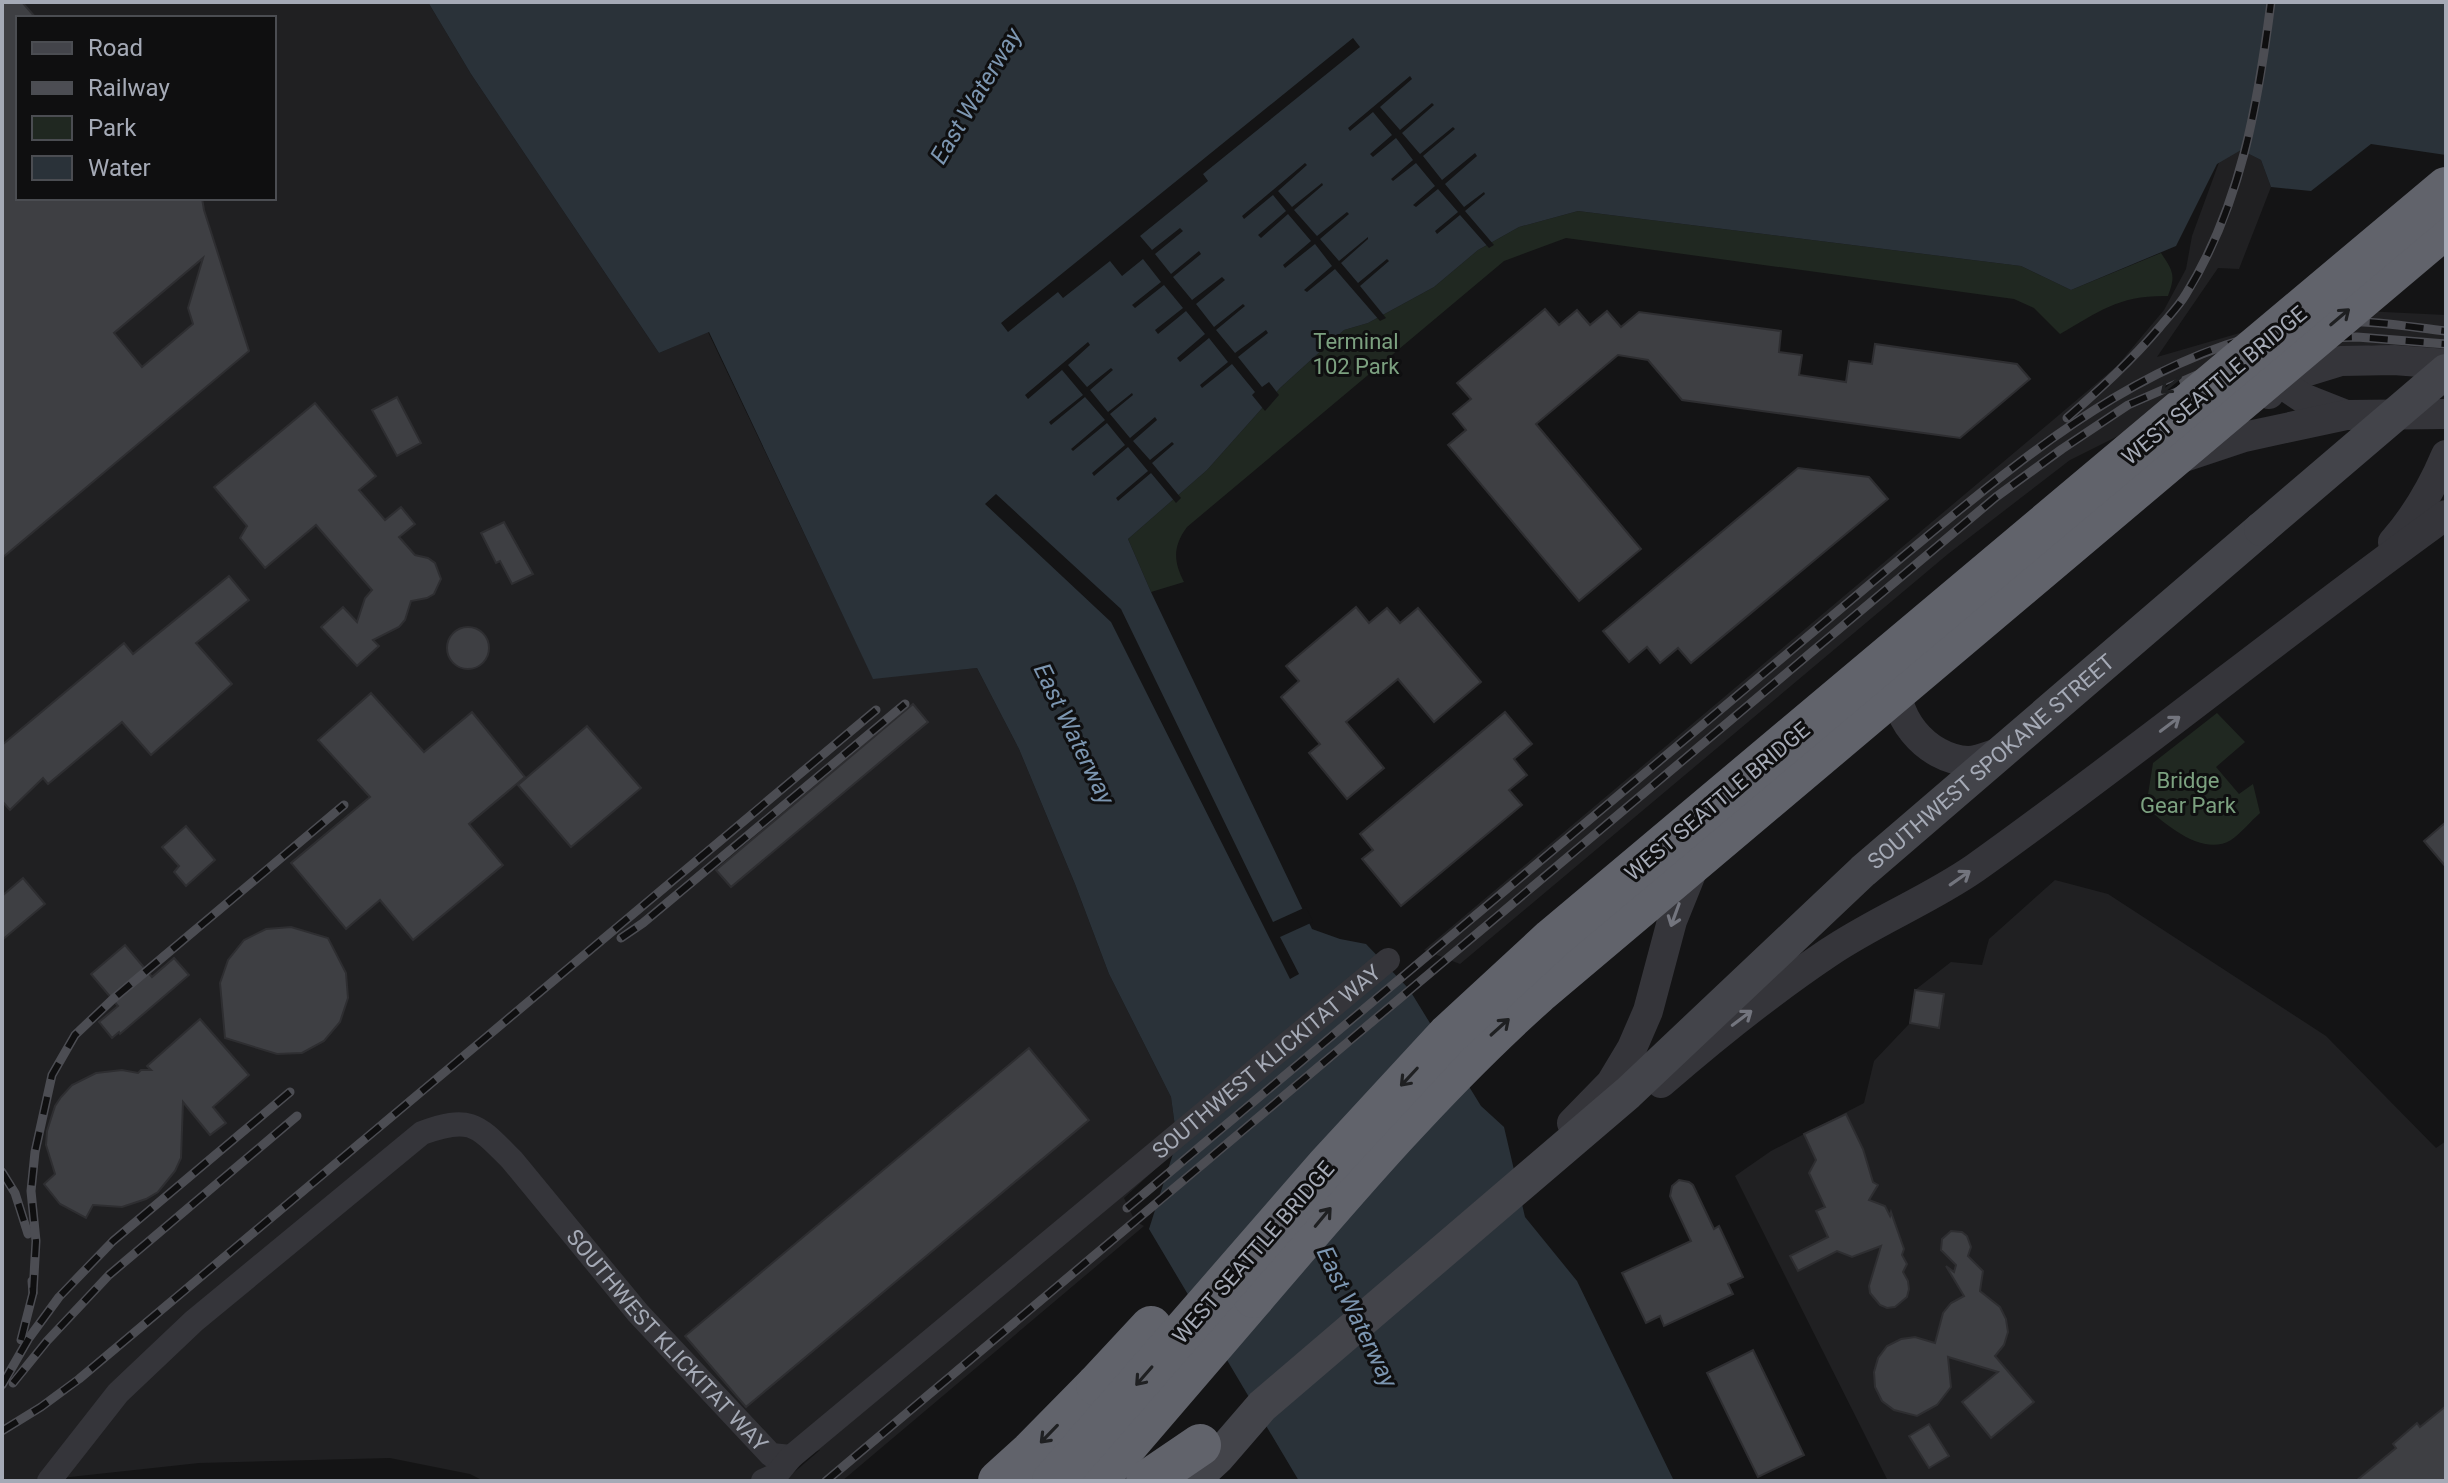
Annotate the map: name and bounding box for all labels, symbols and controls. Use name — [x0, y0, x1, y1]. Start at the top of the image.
legend — [16, 16, 276, 200]
water label: East Waterway — [924, 22, 1028, 169]
text: Road — [88, 34, 143, 62]
text: Railway — [88, 74, 170, 102]
text: Park — [88, 114, 137, 142]
text: Water — [88, 154, 151, 182]
street label: WEST SEATTLE BRIDGE — [2117, 301, 2312, 470]
one-way arrow — [2329, 308, 2350, 326]
park label: Terminal 102 Park — [1313, 329, 1400, 379]
one-way arrow — [2161, 376, 2181, 394]
street label: SOUTHWEST SPOKANE STREET — [1863, 649, 2119, 874]
water label: East Waterway — [1028, 659, 1121, 810]
one-way arrow — [2158, 716, 2180, 733]
street label: WEST SEATTLE BRIDGE — [1620, 717, 1815, 886]
park label: Bridge Gear Park — [2140, 768, 2237, 818]
one-way arrow — [1949, 870, 1970, 887]
one-way arrow — [1667, 903, 1681, 927]
street label: SOUTHWEST KLICKITAT WAY — [1147, 959, 1386, 1164]
one-way arrow — [1730, 1009, 1752, 1026]
one-way arrow — [1490, 1018, 1510, 1036]
one-way arrow — [1400, 1067, 1419, 1087]
street label: WEST SEATTLE BRIDGE — [1167, 1156, 1339, 1349]
one-way arrow — [1314, 1207, 1332, 1227]
street label: SOUTHWEST KLICKITAT WAY — [561, 1225, 773, 1457]
water label: East Waterway — [1311, 1242, 1404, 1393]
one-way arrow — [1135, 1366, 1153, 1386]
one-way arrow — [1040, 1424, 1059, 1443]

